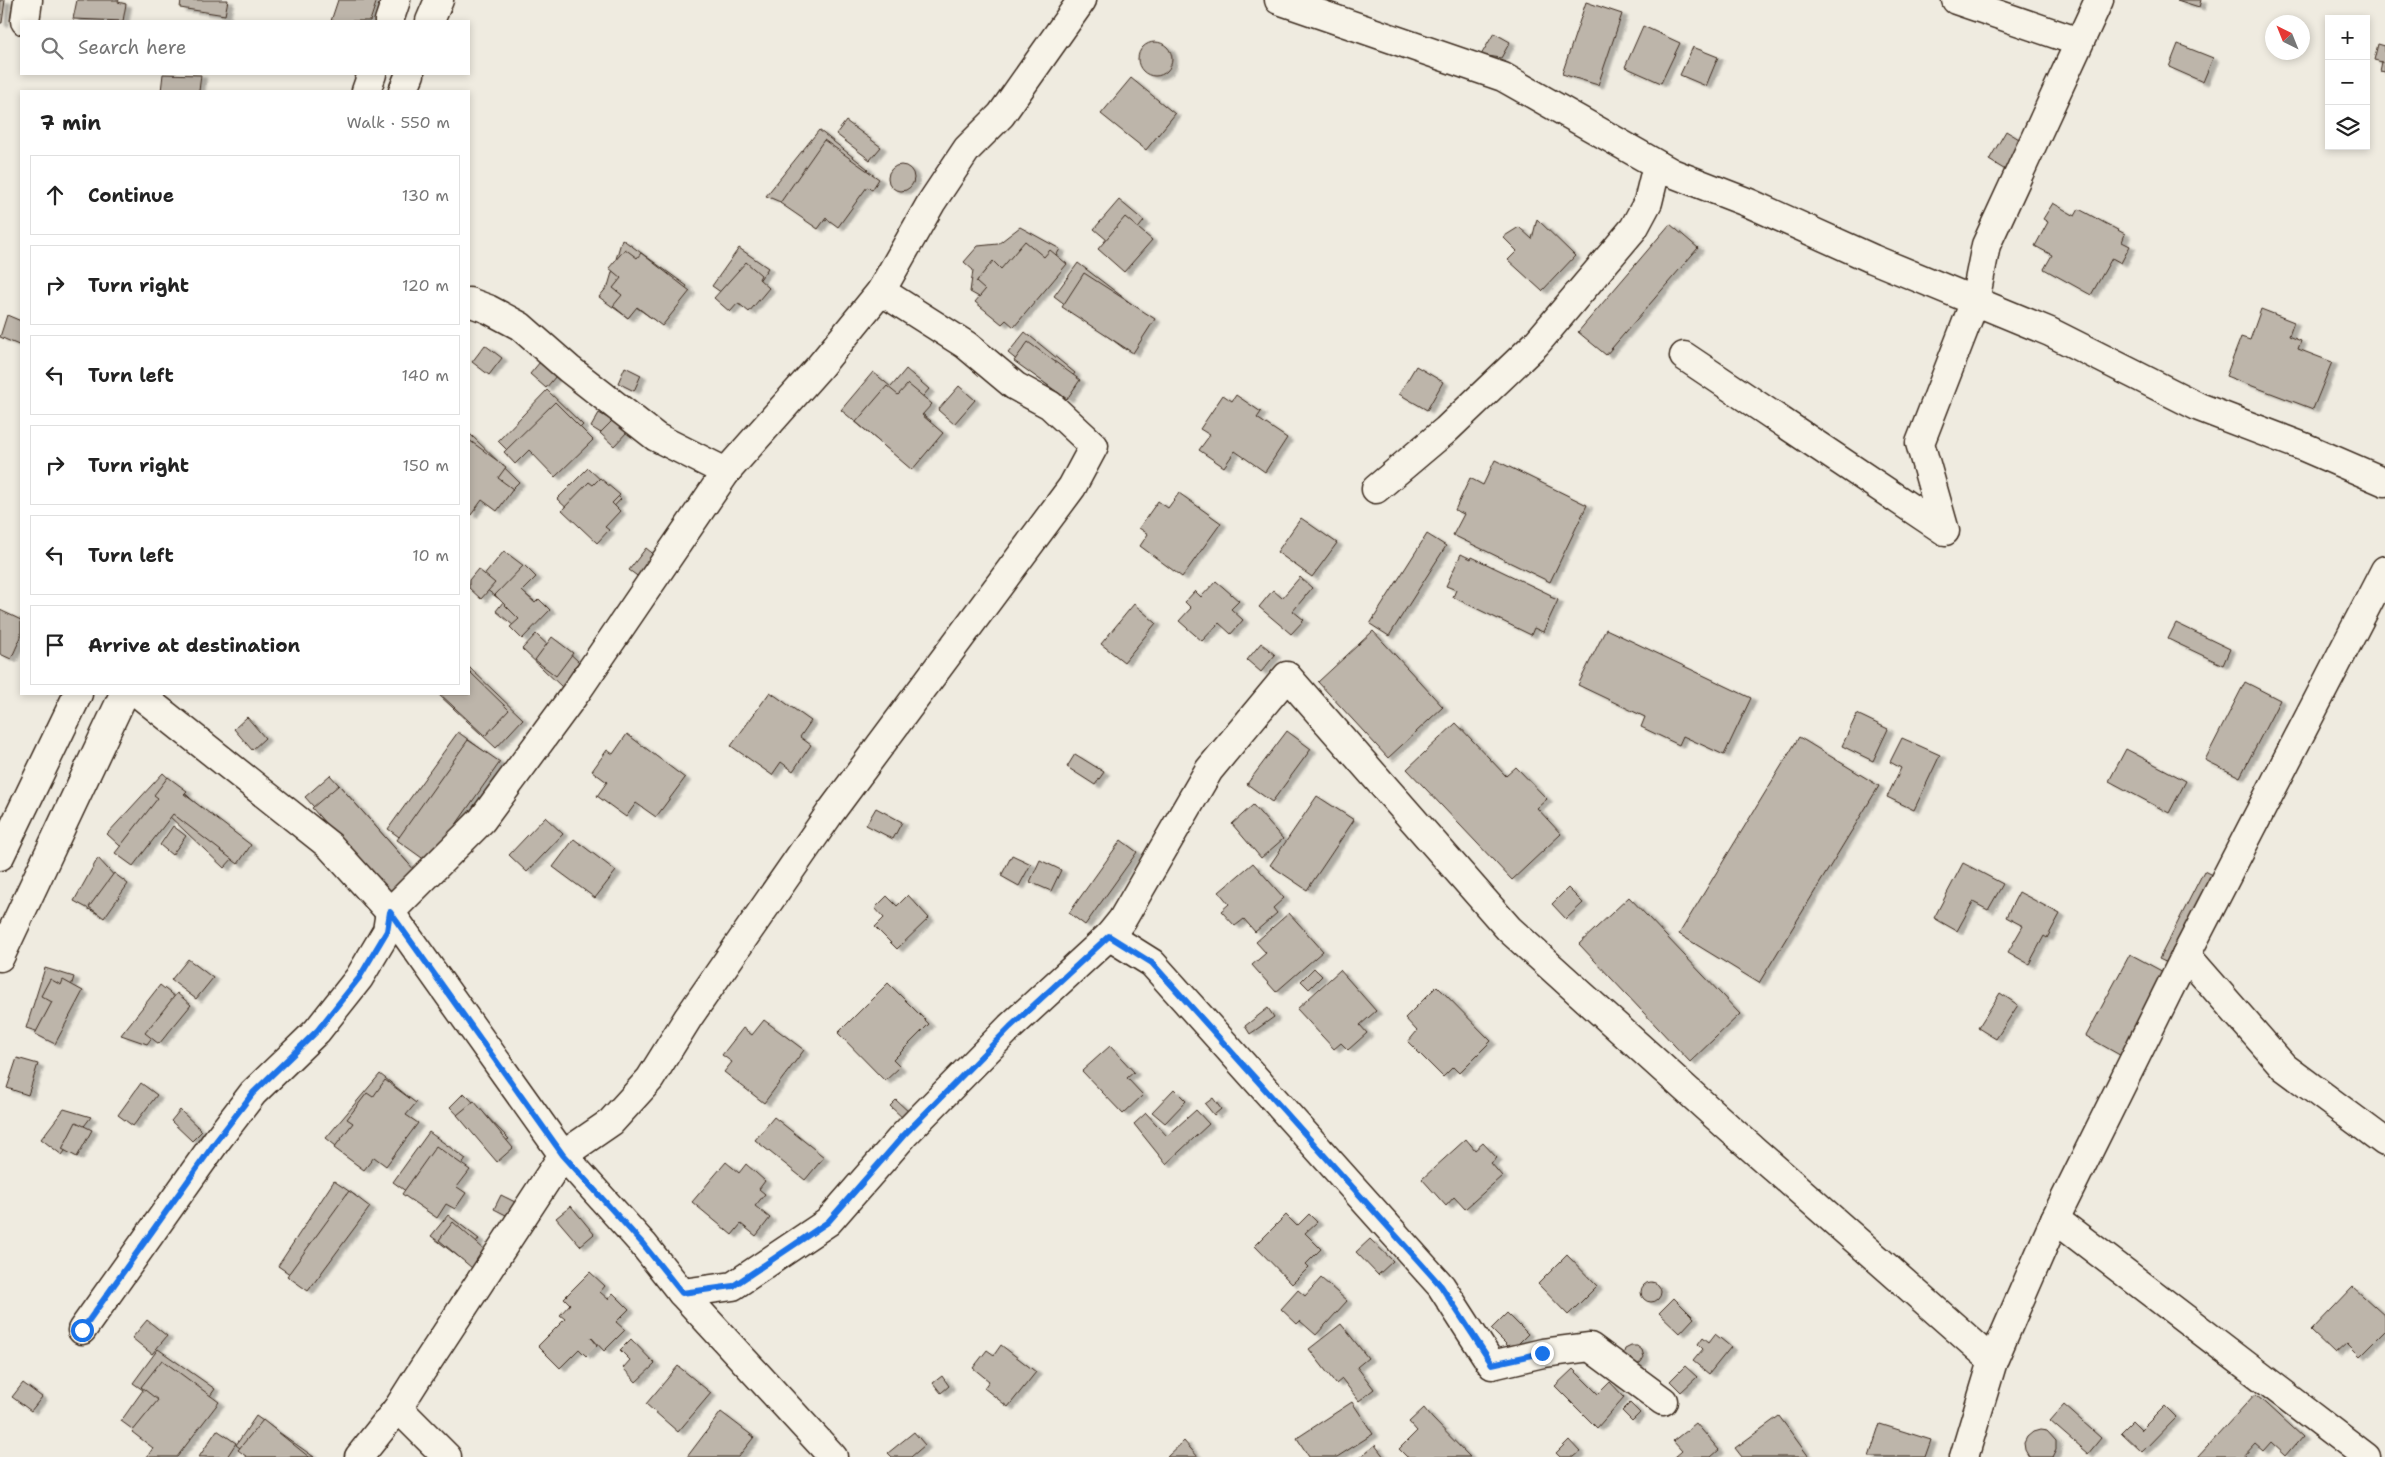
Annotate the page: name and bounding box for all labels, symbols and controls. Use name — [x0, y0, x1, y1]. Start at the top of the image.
north arrow — [2265, 15, 2310, 60]
map controls — [2325, 15, 2370, 150]
button: + — [2325, 15, 2370, 60]
search box — [20, 20, 470, 75]
icon: search — [38, 34, 66, 62]
text: Search here — [78, 35, 187, 60]
button: − — [2325, 60, 2370, 105]
button: layers — [2325, 105, 2370, 150]
text: 7 min — [40, 109, 101, 137]
text: Walk · 550 m — [347, 112, 450, 133]
icon: ahead — [41, 181, 69, 209]
text: Continue — [88, 183, 174, 208]
text: 130 m — [402, 185, 449, 206]
icon: right — [41, 271, 69, 299]
text: Turn right — [88, 273, 189, 298]
text: 120 m — [402, 275, 449, 296]
icon: left — [41, 361, 69, 389]
text: Turn left — [88, 363, 174, 388]
text: 140 m — [402, 365, 449, 386]
icon: right — [41, 451, 69, 479]
text: Turn right — [88, 453, 189, 478]
text: 150 m — [402, 455, 449, 476]
icon: left — [41, 541, 69, 569]
text: Turn left — [88, 543, 174, 568]
text: 10 m — [412, 545, 449, 566]
icon: arrive — [41, 631, 69, 659]
text: Arrive at destination — [88, 633, 300, 658]
route start — [71, 1319, 94, 1342]
route end — [1531, 1342, 1554, 1365]

